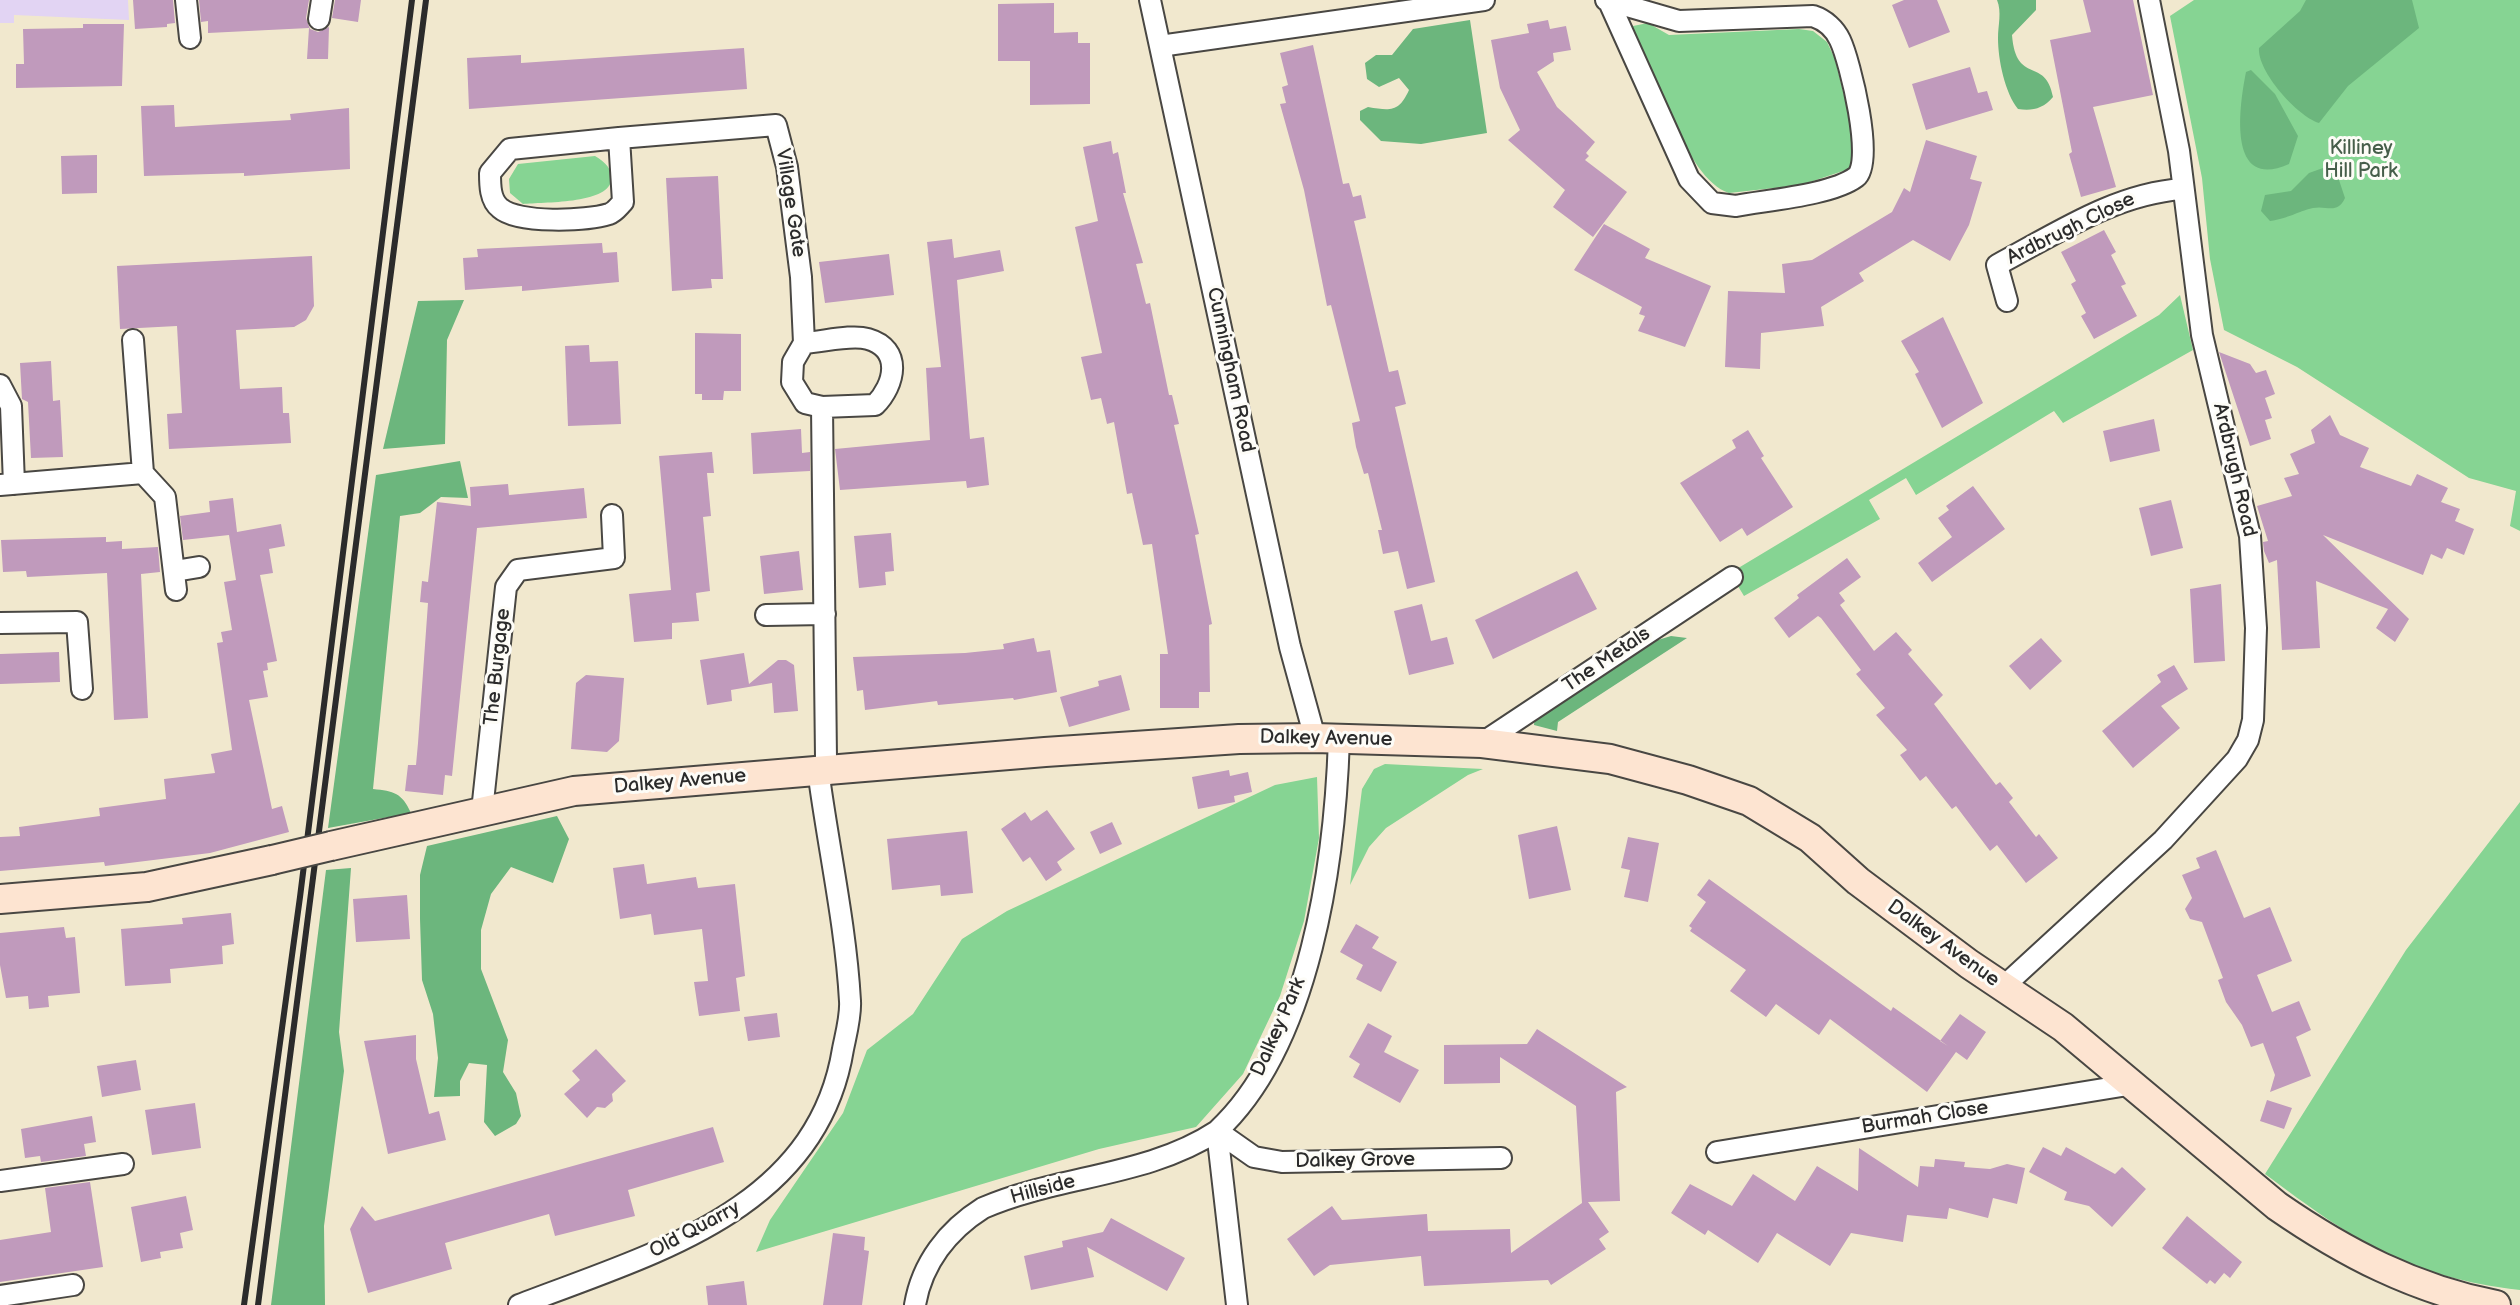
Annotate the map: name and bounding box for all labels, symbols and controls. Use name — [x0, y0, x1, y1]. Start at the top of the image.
park label: Killiney Hill Park — [2324, 137, 2398, 184]
street label: Village Gate — [770, 147, 810, 259]
street label: Ardbrugh Close — [2003, 188, 2139, 270]
street label: Cunningham Road — [1201, 285, 1259, 455]
street label: Ardbrugh Road — [2207, 401, 2261, 539]
street label: The Burgage — [480, 607, 516, 727]
street label: The Metals — [1559, 622, 1655, 698]
street label: Dalkey Avenue — [1259, 726, 1393, 752]
street label: Dalkey Avenue — [613, 764, 747, 800]
street label: Dalkey Avenue — [1882, 895, 2004, 993]
street label: Dalkey Park — [1247, 974, 1311, 1080]
street label: Burmah Close — [1860, 1096, 1990, 1140]
street label: Dalkey Grove — [1295, 1148, 1415, 1174]
street label: Hillside — [1008, 1170, 1078, 1210]
street label: Old Quarry — [646, 1196, 744, 1264]

